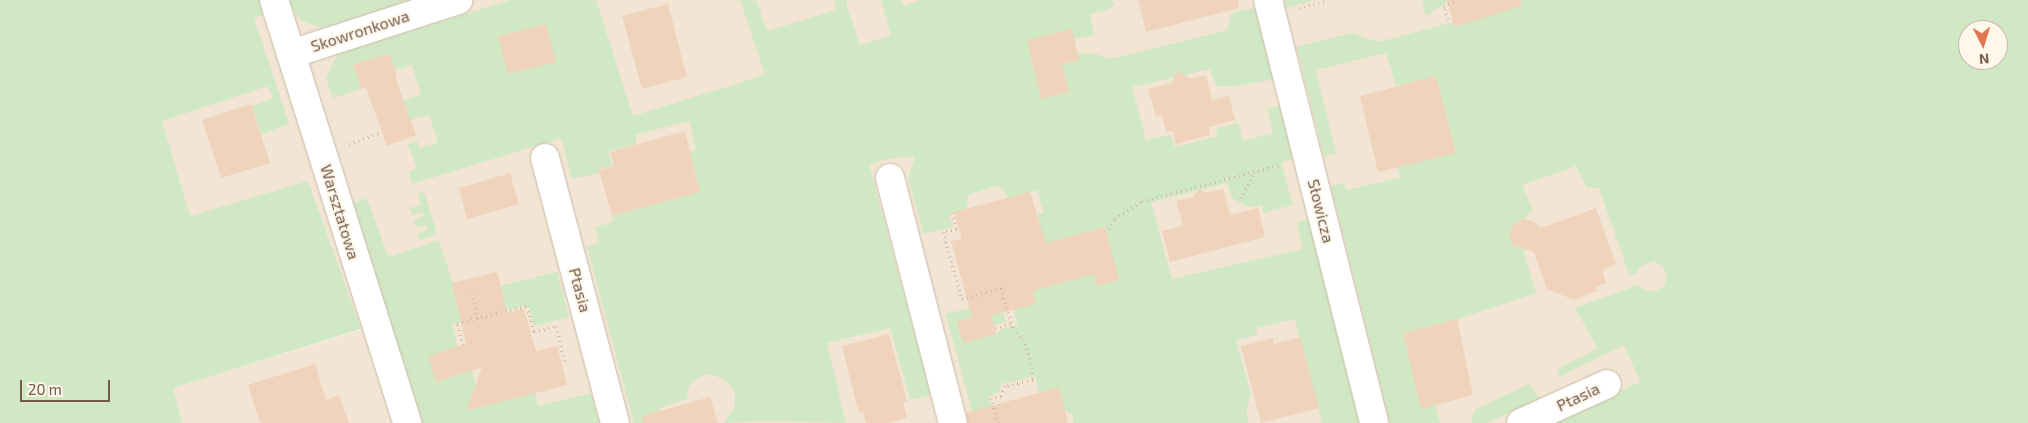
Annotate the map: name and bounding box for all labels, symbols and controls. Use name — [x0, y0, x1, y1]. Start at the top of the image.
street label: Skowronkowa — [308, 6, 412, 56]
north arrow — [1958, 20, 2008, 70]
text: N — [1978, 51, 1990, 68]
street label: Warsztatowa — [316, 162, 364, 262]
street label: Słowicza — [1304, 177, 1338, 245]
street label: Ptasia — [565, 266, 595, 314]
scale bar — [22, 370, 112, 402]
street label: Ptasia — [1553, 379, 1603, 415]
text: 20 m — [28, 380, 62, 398]

